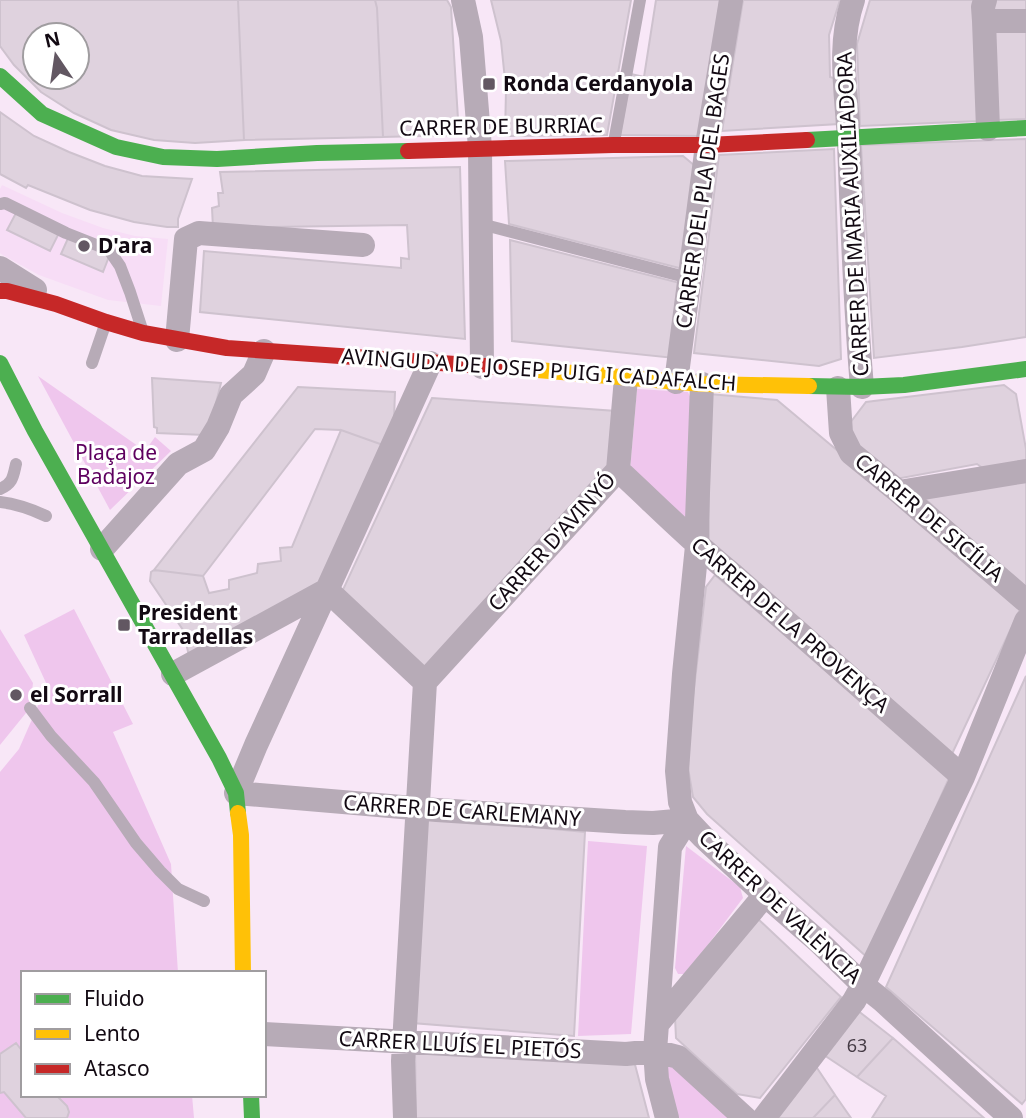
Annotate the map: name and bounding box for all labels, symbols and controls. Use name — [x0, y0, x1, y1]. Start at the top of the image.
north arrow — [21, 21, 91, 91]
text: N — [42, 25, 63, 54]
street label: CARRER DE MARIA AUXILIADORA — [829, 50, 874, 377]
street label: CARRER DEL PLA DEL BAGES — [669, 51, 735, 330]
place label: Ronda Cerdanyola — [503, 69, 693, 97]
marker: Ronda Cerdanyola — [481, 76, 497, 92]
street label: CARRER DE BURRIAC — [399, 110, 603, 142]
place label: D'ara — [98, 231, 152, 259]
marker: D'ara — [76, 238, 92, 254]
street label: AVINGUDA DE JOSEP PUIG I CADAFALCH — [341, 341, 737, 397]
park label: Plaça de Badajoz — [75, 438, 157, 490]
street label: CARRER DE SICÍLIA — [849, 447, 1010, 588]
street label: CARRER D'AVINYÓ — [481, 466, 621, 617]
street label: CARRER DE LA PROVENÇA — [686, 530, 896, 719]
place label: President Tarradellas — [138, 598, 253, 650]
marker: President Tarradellas — [116, 617, 132, 633]
place label: el Sorrall — [30, 680, 122, 708]
marker: el Sorrall — [8, 687, 24, 703]
street label: CARRER DE CARLEMANY — [342, 788, 582, 832]
street label: CARRER DE VALÈNCIA — [693, 823, 869, 990]
legend — [21, 971, 266, 1097]
text: Fluido — [84, 984, 144, 1012]
text: Lento — [84, 1019, 140, 1047]
street label: CARRER LLUÍS EL PIETÓS — [338, 1024, 582, 1064]
house number: 63 — [847, 1033, 867, 1057]
text: Atasco — [84, 1054, 150, 1082]

